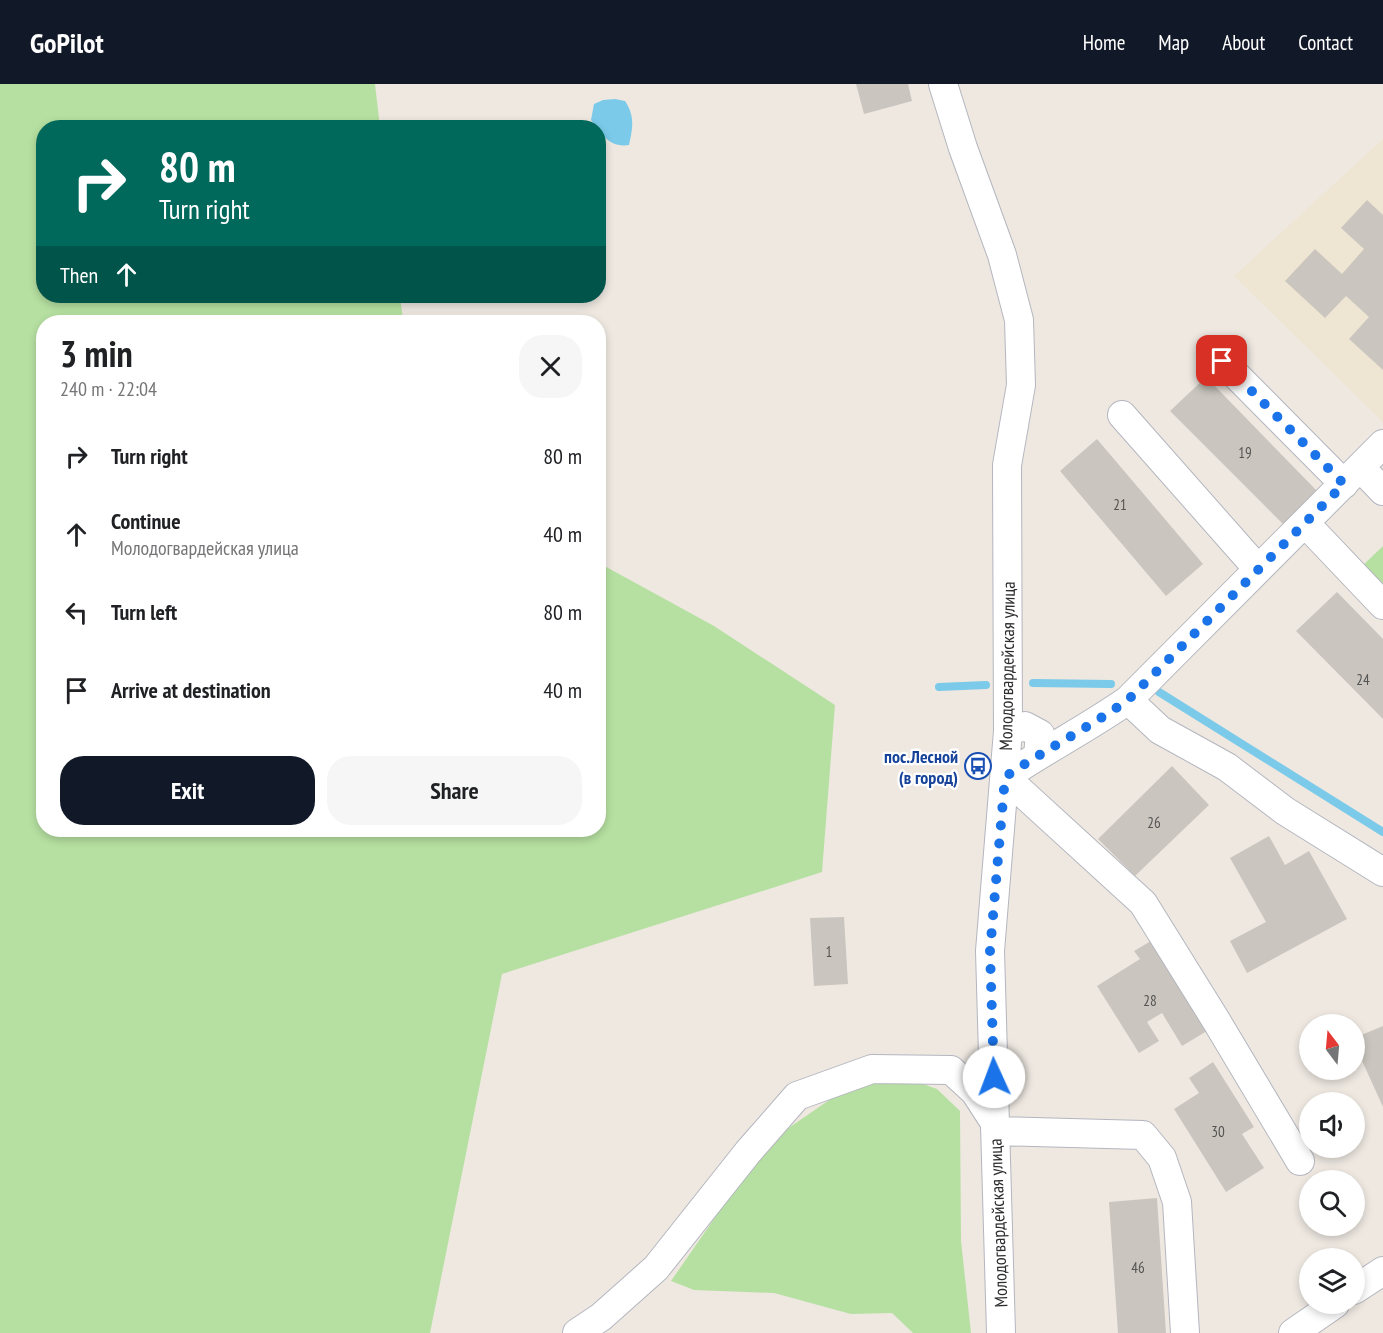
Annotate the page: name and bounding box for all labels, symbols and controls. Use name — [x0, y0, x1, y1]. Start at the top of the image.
text: GoPilot — [30, 24, 104, 61]
text: Home — [1083, 29, 1125, 56]
text: Map — [1158, 29, 1189, 56]
text: About — [1222, 29, 1265, 56]
text: Contact — [1298, 29, 1353, 56]
text: 80 m — [159, 139, 236, 194]
icon: right — [60, 144, 138, 222]
text: Turn right — [159, 192, 250, 226]
icon: ahead — [110, 258, 143, 291]
text: Then — [60, 261, 98, 289]
text: 3 min — [60, 330, 133, 377]
button: close — [519, 335, 582, 398]
pin — [1196, 335, 1247, 386]
icon: arrive — [1205, 344, 1238, 377]
text: 240 m · 22:04 — [60, 376, 157, 402]
icon: right — [60, 440, 93, 473]
text: Turn right — [111, 442, 188, 470]
text: 80 m — [543, 442, 582, 470]
house number: 19 — [1238, 443, 1252, 462]
house number: 21 — [1113, 495, 1127, 514]
text: Continue — [111, 507, 181, 535]
icon: ahead — [60, 518, 93, 551]
text: 40 m — [543, 520, 582, 548]
text: Молодогвардейская улица — [111, 535, 299, 561]
street label: Молодогвардейская улица — [994, 581, 1020, 751]
icon: left — [60, 596, 93, 629]
text: Turn left — [111, 598, 177, 626]
text: 80 m — [543, 598, 582, 626]
house number: 24 — [1356, 670, 1370, 689]
icon: arrive — [60, 674, 93, 707]
text: Arrive at destination — [111, 676, 271, 704]
text: 40 m — [543, 676, 582, 704]
place label: пос.Лесной (в город) — [884, 745, 958, 789]
bus stop icon: пос.Лесной (в город) — [963, 751, 993, 781]
button: Exit — [60, 756, 315, 825]
button: Share — [327, 756, 582, 825]
house number: 26 — [1147, 813, 1161, 832]
house number: 1 — [826, 942, 832, 961]
house number: 28 — [1143, 991, 1157, 1010]
north arrow — [1299, 1014, 1365, 1080]
map controls — [1299, 1014, 1365, 1314]
position arrow — [962, 1045, 1026, 1109]
button: sound — [1299, 1092, 1365, 1158]
house number: 30 — [1211, 1122, 1225, 1141]
street label: Молодогвардейская улица — [984, 1138, 1012, 1308]
button: search — [1299, 1170, 1365, 1236]
button: layers — [1299, 1248, 1365, 1314]
house number: 46 — [1131, 1258, 1145, 1277]

